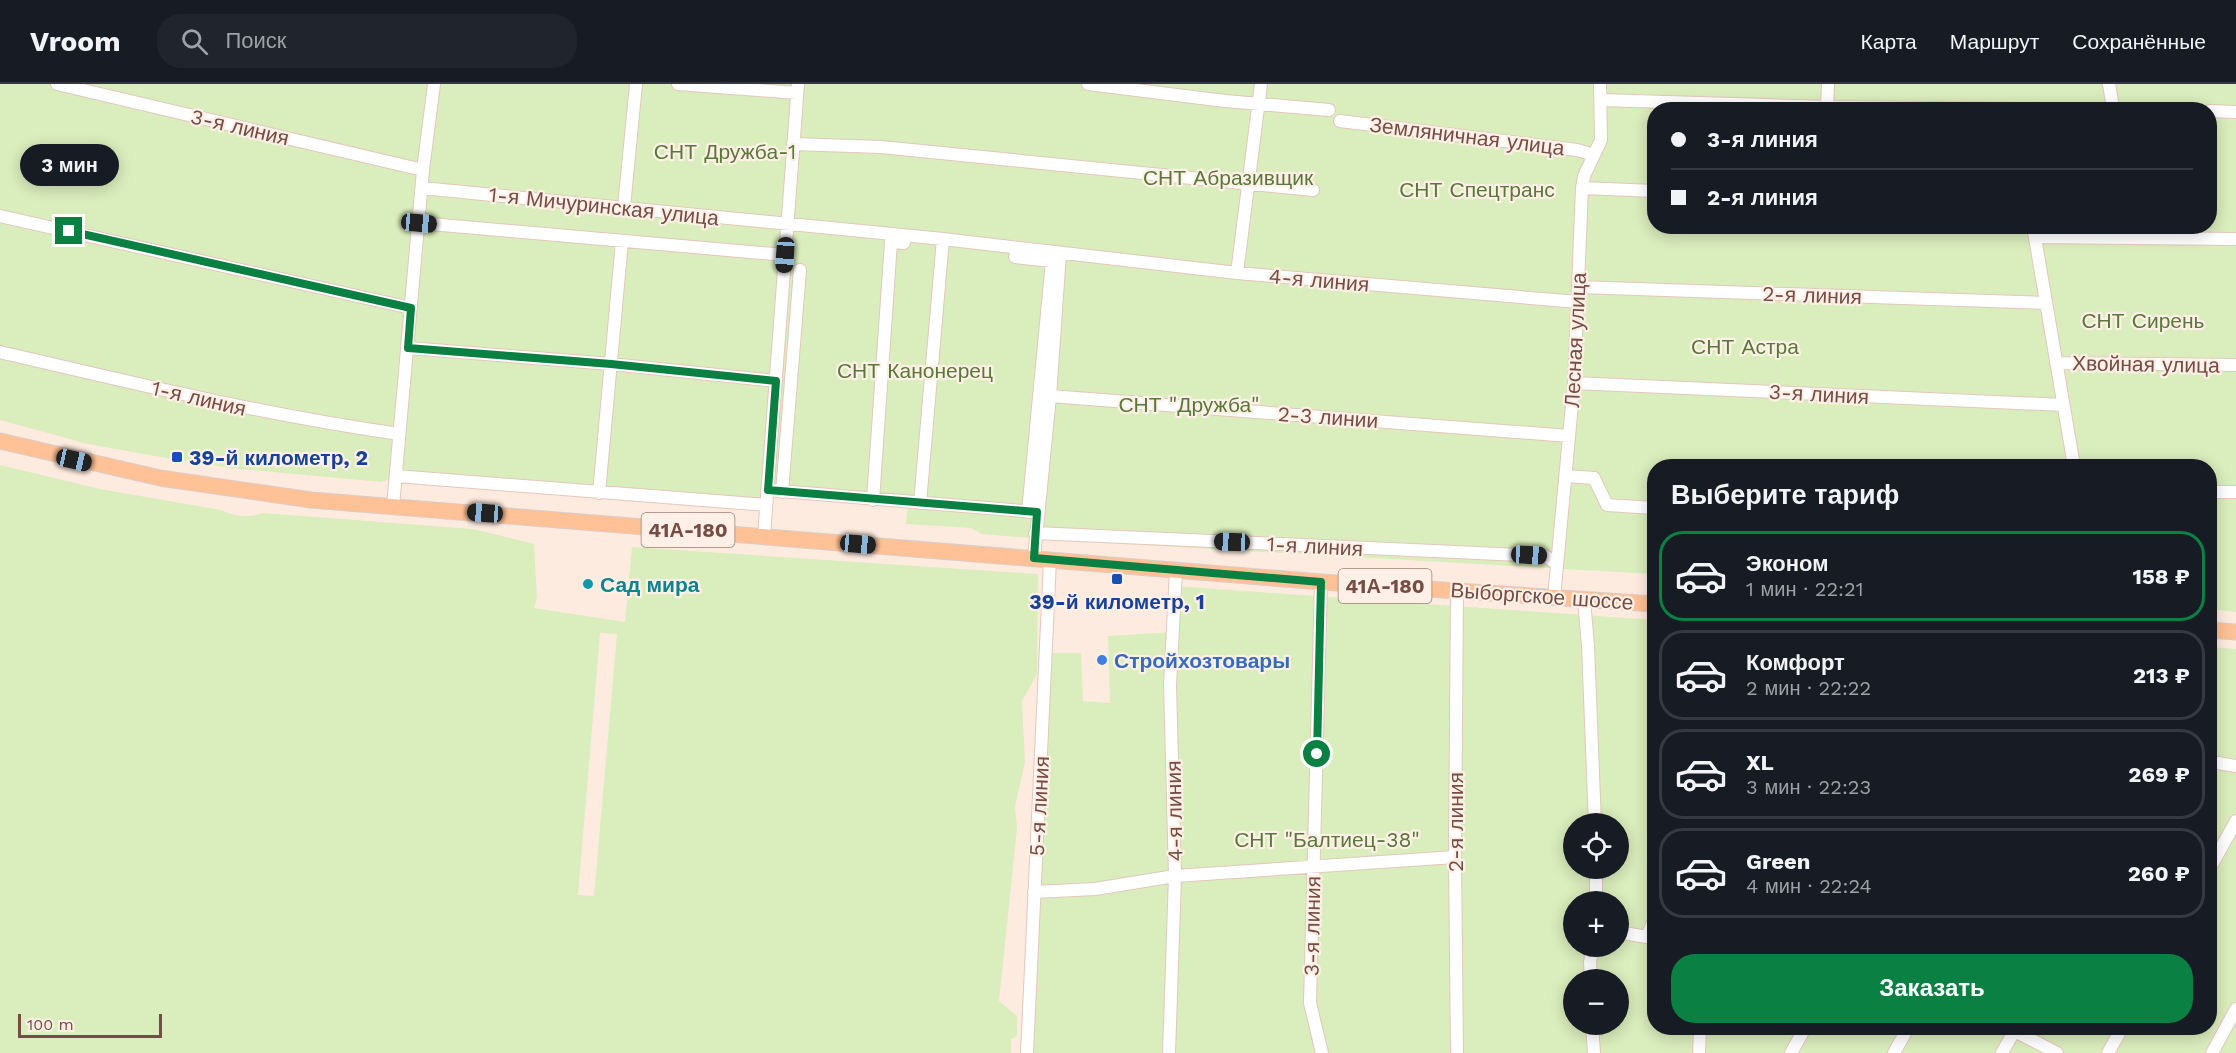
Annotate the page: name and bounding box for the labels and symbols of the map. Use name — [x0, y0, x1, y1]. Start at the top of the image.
street label: 3-я линия — [188, 104, 292, 150]
street label: Земляничная улица — [1368, 112, 1566, 160]
park label: СНТ Дружба-1 — [654, 139, 796, 164]
callout: 3 мин — [20, 144, 118, 186]
park label: СНТ Абразивщик — [1143, 165, 1314, 190]
park label: СНТ Спецтранс — [1399, 177, 1555, 202]
street label: 1-я Мичуринская улица — [488, 181, 720, 231]
car — [400, 212, 438, 234]
route end — [55, 217, 82, 244]
car — [775, 236, 795, 274]
street label: 4-я линия — [1268, 263, 1370, 297]
street label: Лесная улица — [1559, 271, 1591, 408]
street label: 2-я линия — [1762, 281, 1862, 309]
park label: СНТ Сирень — [2081, 308, 2205, 333]
park label: СНТ Астра — [1691, 334, 1799, 359]
street label: Хвойная улица — [2072, 350, 2220, 378]
park label: СНТ Канонерец — [837, 358, 993, 383]
street label: 1-я линия — [149, 375, 249, 421]
street label: 3-я линия — [1768, 379, 1870, 409]
park label: СНТ "Дружба" — [1118, 392, 1260, 417]
street label: 2-3 линии — [1277, 401, 1379, 433]
place label: 39-й километр, 2 — [189, 445, 368, 470]
car — [54, 447, 94, 473]
marker: 39-й километр, 2 — [170, 450, 184, 464]
car — [466, 503, 504, 523]
road number: 41А-180 — [642, 513, 734, 547]
street label: 1-я линия — [1266, 531, 1364, 561]
car — [1214, 532, 1250, 552]
car — [839, 533, 877, 555]
car — [1511, 545, 1547, 565]
road number: 41А-180 — [1338, 569, 1432, 603]
place label: Сад мира — [600, 572, 700, 597]
marker: 39-й километр, 1 — [1110, 572, 1124, 586]
marker: Сад мира — [581, 577, 595, 591]
street label: Выборгское шоссе — [1450, 577, 1634, 615]
place label: 39-й километр, 1 — [1029, 589, 1205, 614]
place label: Стройхозтовары — [1114, 648, 1290, 673]
marker: Стройхозтовары — [1095, 653, 1109, 667]
route start — [1303, 740, 1330, 767]
street label: 5-я линия — [1024, 755, 1054, 857]
street label: 4-я линия — [1161, 760, 1187, 862]
street label: 2-я линия — [1443, 772, 1468, 872]
park label: СНТ "Балтиец-38" — [1234, 827, 1420, 852]
street label: 3-я линия — [1299, 876, 1325, 976]
scale bar — [18, 1011, 162, 1038]

